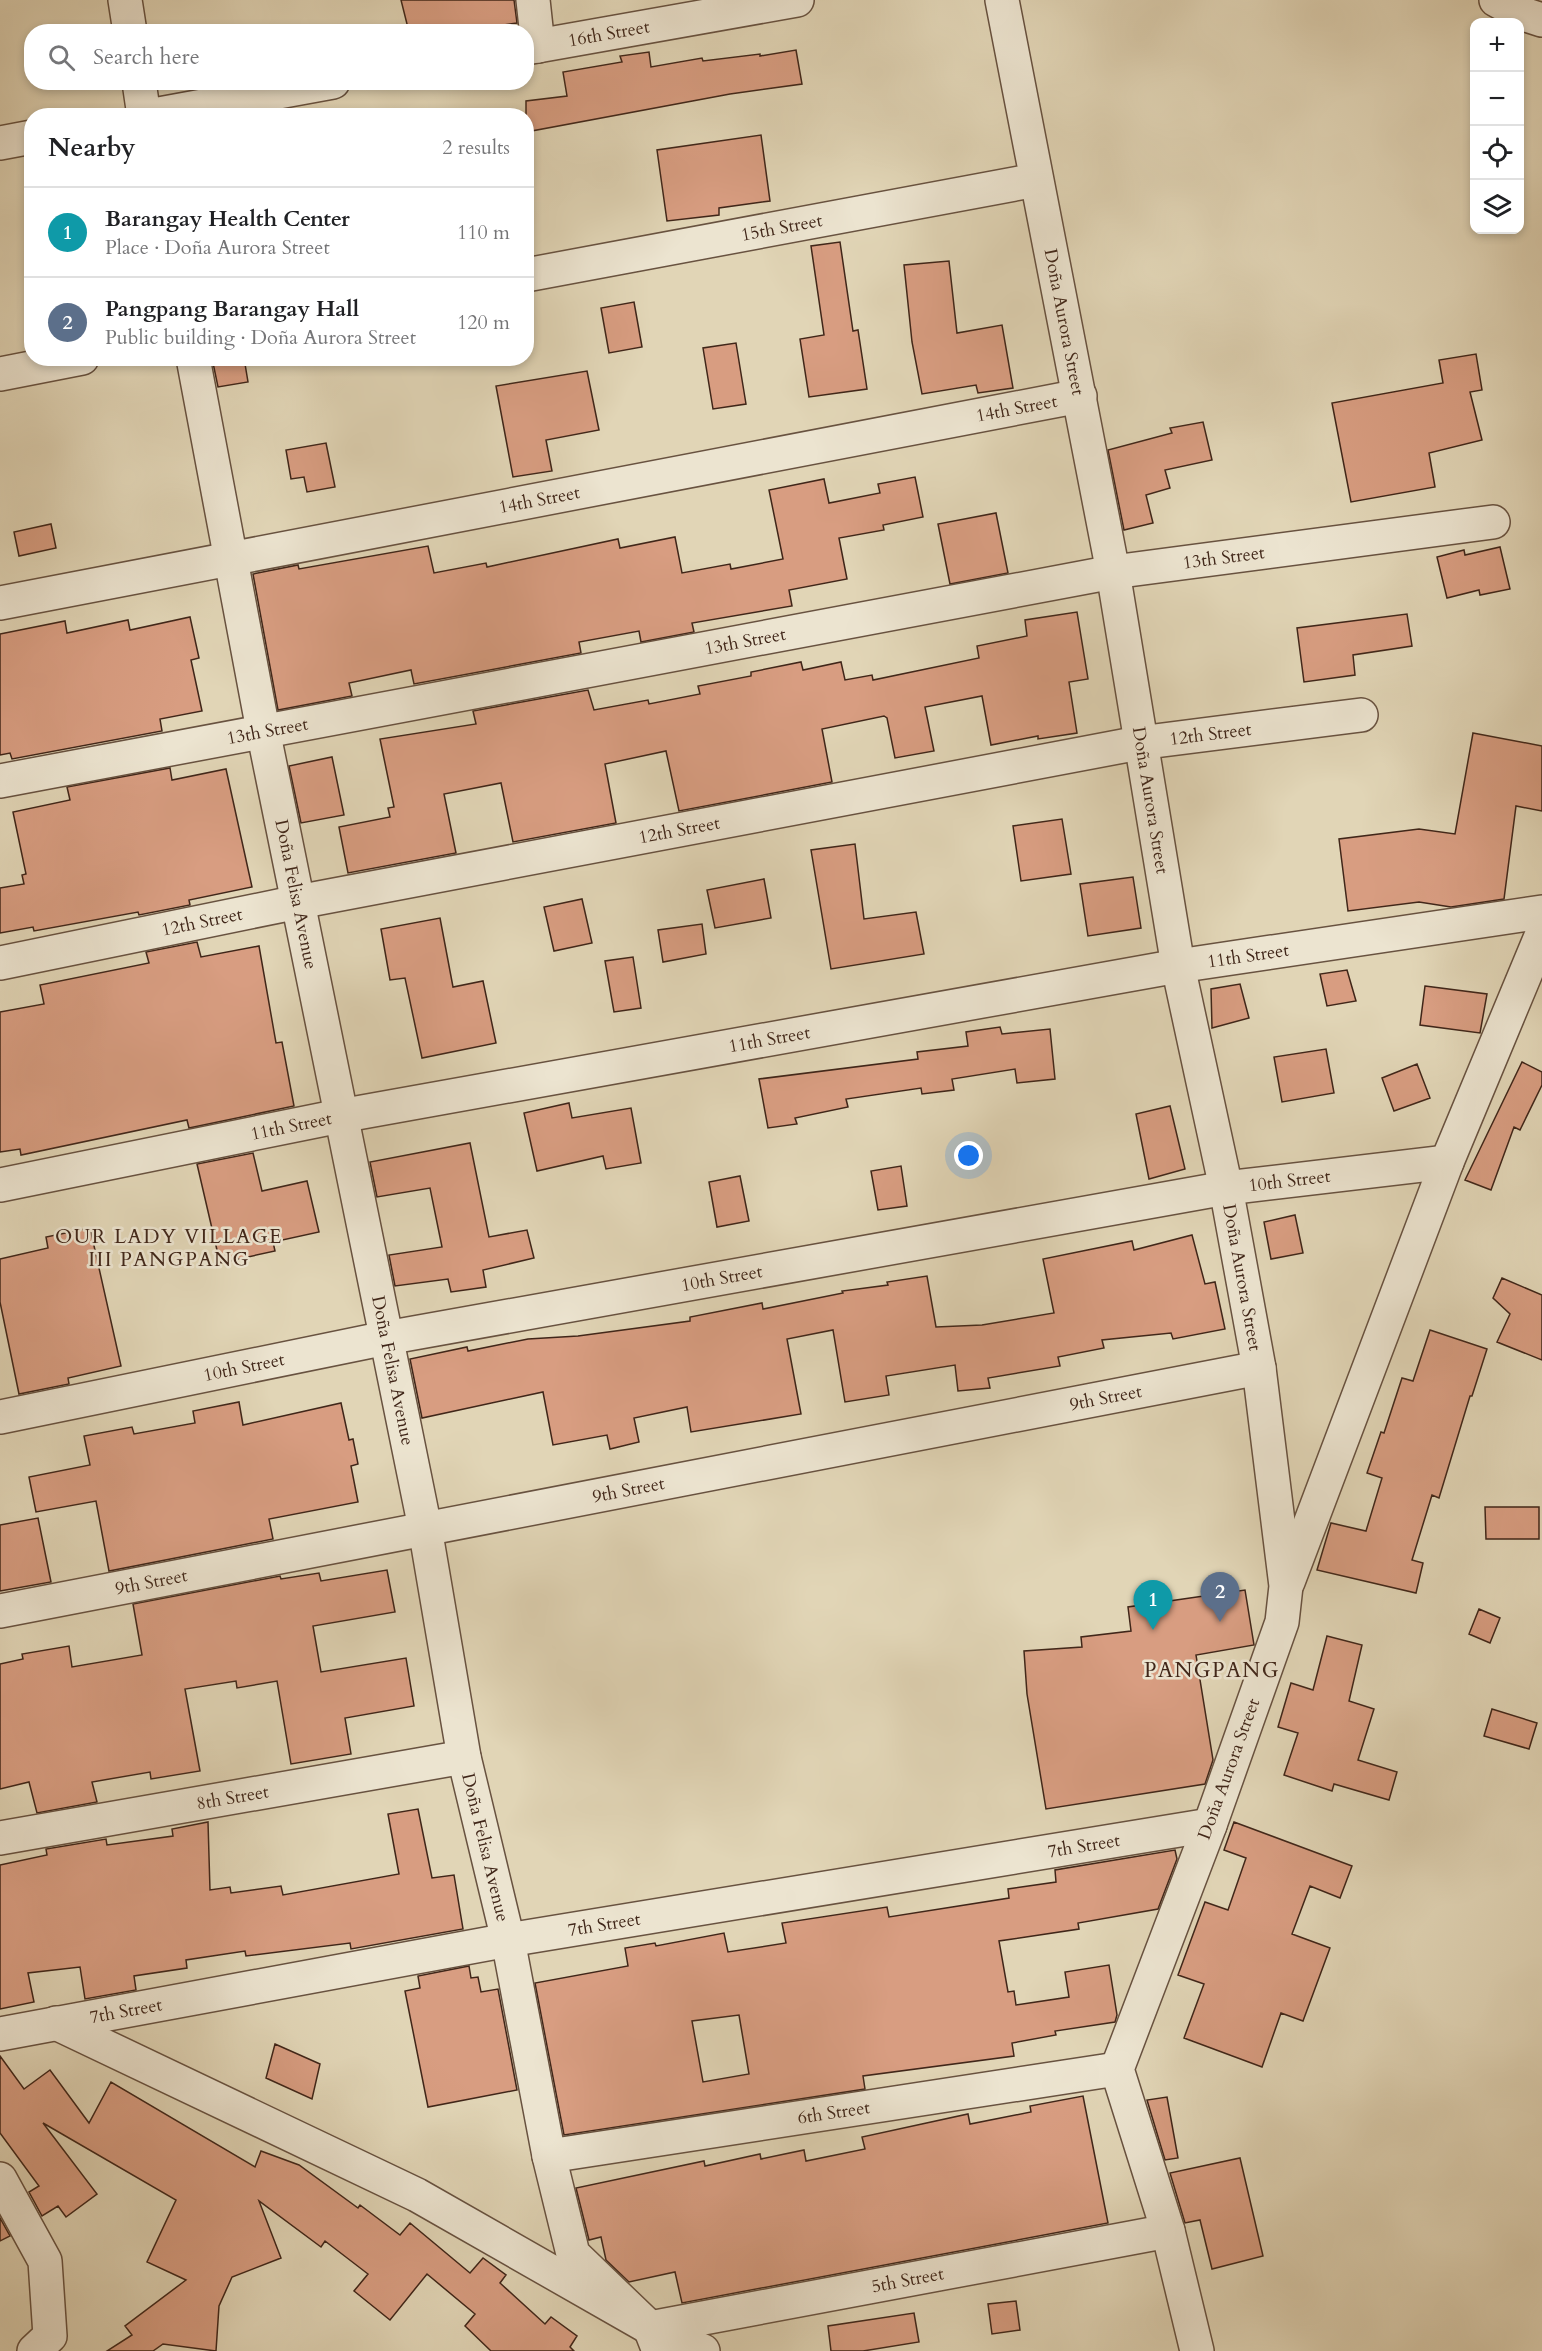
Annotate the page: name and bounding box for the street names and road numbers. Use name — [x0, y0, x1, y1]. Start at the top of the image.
street label: 16th Street — [566, 14, 652, 53]
street label: 15th Street — [739, 208, 825, 247]
street label: Doña Aurora Street — [1038, 247, 1091, 398]
street label: 14th Street — [974, 388, 1060, 428]
street label: 14th Street — [496, 480, 582, 520]
street label: 13th Street — [1181, 540, 1266, 575]
street label: 13th Street — [702, 621, 788, 661]
street label: 13th Street — [225, 711, 310, 751]
street label: 12th Street — [1168, 716, 1253, 752]
street label: Doña Aurora Street — [1126, 725, 1175, 876]
street label: 12th Street — [636, 810, 722, 850]
street label: Doña Felisa Avenue — [269, 817, 324, 971]
street label: 12th Street — [159, 901, 245, 942]
street label: 11th Street — [1205, 937, 1291, 974]
street label: 11th Street — [727, 1020, 812, 1059]
street label: 11th Street — [248, 1105, 334, 1146]
street label: 10th Street — [1247, 1163, 1332, 1198]
street label: Doña Aurora Street — [1217, 1202, 1268, 1353]
street label: 10th Street — [679, 1258, 765, 1298]
street label: Doña Felisa Avenue — [366, 1293, 420, 1448]
street label: 10th Street — [201, 1347, 287, 1388]
street label: 9th Street — [1067, 1378, 1144, 1417]
street label: 9th Street — [590, 1470, 667, 1509]
street label: 9th Street — [113, 1563, 190, 1601]
street label: Doña Aurora Street — [1192, 1695, 1266, 1843]
street label: Doña Felisa Avenue — [456, 1770, 516, 1924]
street label: 8th Street — [194, 1779, 271, 1816]
street label: 7th Street — [1046, 1827, 1122, 1864]
street label: 7th Street — [566, 1906, 642, 1942]
street label: 7th Street — [88, 1992, 164, 2030]
street label: 6th Street — [796, 2094, 872, 2130]
street label: 5th Street — [869, 2261, 946, 2299]

